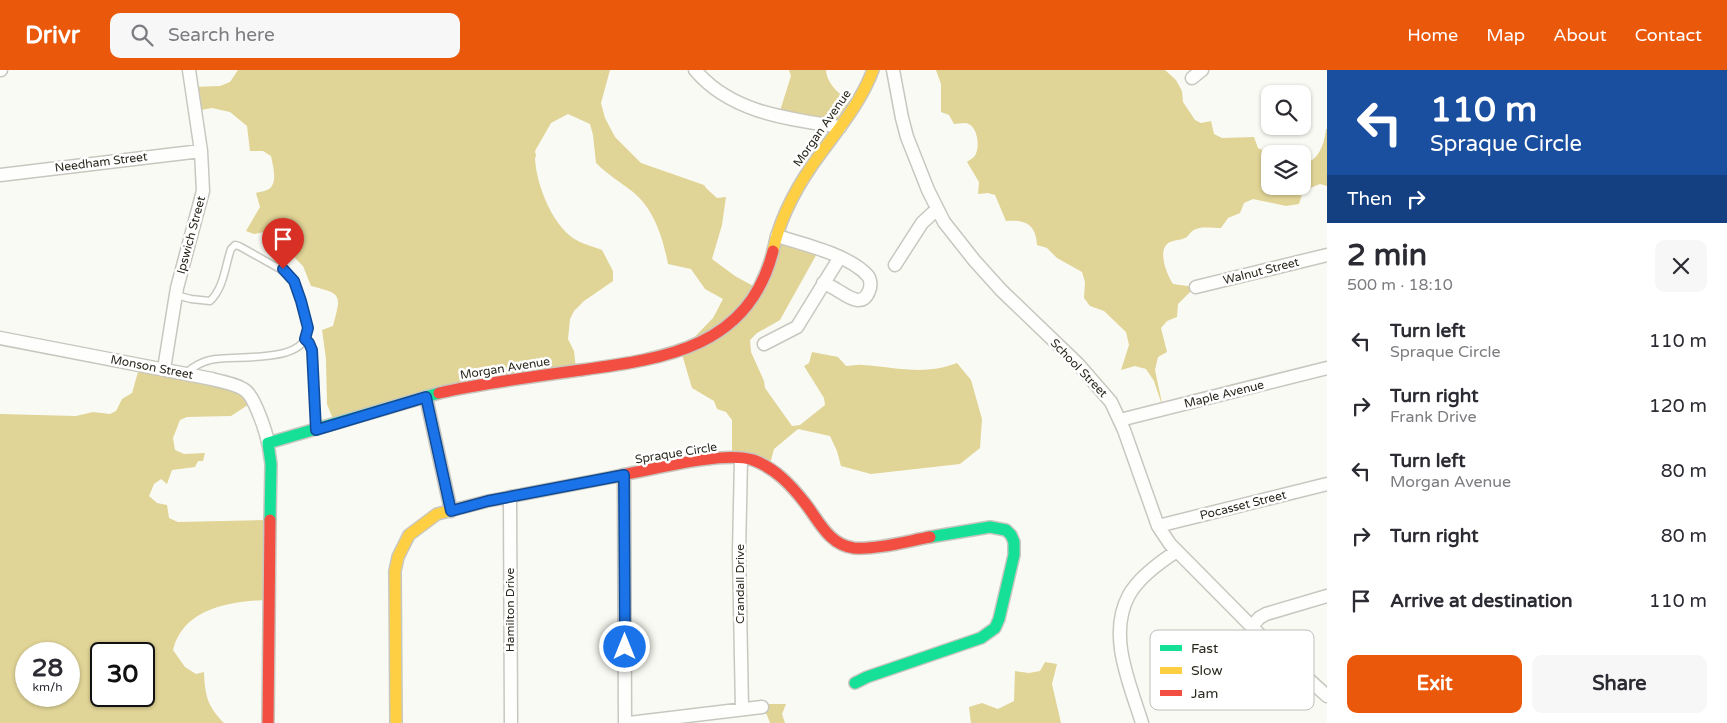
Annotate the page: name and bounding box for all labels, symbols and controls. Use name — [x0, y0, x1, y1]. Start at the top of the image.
search box — [110, 13, 460, 58]
text: Drivr — [25, 21, 80, 50]
icon: search — [128, 21, 156, 49]
text: Search here — [168, 24, 275, 46]
text: Home — [1407, 24, 1458, 46]
text: Map — [1486, 24, 1525, 46]
text: About — [1553, 24, 1607, 46]
text: Contact — [1635, 24, 1702, 46]
map controls — [1261, 85, 1311, 195]
button: search — [1261, 85, 1311, 135]
street label: Morgan Avenue — [790, 87, 854, 169]
text: 110 m — [1430, 89, 1537, 131]
icon: left — [1347, 90, 1412, 155]
text: Spraque Circle — [1430, 131, 1582, 157]
button: layers — [1261, 145, 1311, 195]
street label: Needham Street — [54, 149, 148, 175]
icon: right — [1402, 185, 1430, 213]
text: Then — [1347, 188, 1392, 210]
street label: Ipswich Street — [174, 194, 208, 276]
pin — [262, 218, 304, 269]
icon: arrive — [269, 225, 297, 253]
text: 2 min — [1347, 237, 1427, 274]
button: close — [1655, 240, 1707, 292]
street label: Walnut Street — [1221, 255, 1301, 287]
text: 500 m · 18:10 — [1347, 275, 1453, 295]
text: Turn left — [1390, 320, 1466, 342]
icon: left — [1347, 327, 1375, 355]
text: 110 m — [1649, 330, 1707, 352]
street label: School Street — [1048, 336, 1111, 401]
text: Spraque Circle — [1390, 342, 1501, 362]
street label: Monson Street — [110, 352, 195, 382]
street label: Morgan Avenue — [459, 354, 551, 382]
street label: Maple Avenue — [1183, 377, 1266, 411]
text: Turn right — [1390, 385, 1478, 407]
icon: right — [1347, 392, 1375, 420]
text: 120 m — [1649, 395, 1707, 417]
text: Frank Drive — [1390, 407, 1476, 427]
street label: Spraque Circle — [634, 440, 718, 466]
text: Turn left — [1390, 450, 1466, 472]
icon: left — [1347, 457, 1375, 485]
text: 80 m — [1661, 460, 1707, 482]
text: Morgan Avenue — [1390, 472, 1511, 492]
street label: Pocasset Street — [1198, 487, 1288, 523]
icon: right — [1347, 522, 1375, 550]
text: Turn right — [1390, 525, 1478, 547]
text: 80 m — [1661, 525, 1707, 547]
street label: Crandall Drive — [733, 544, 747, 624]
street label: Hamilton Drive — [503, 568, 517, 652]
icon: arrive — [1347, 587, 1375, 615]
text: Arrive at destination — [1390, 590, 1573, 612]
text: 110 m — [1649, 590, 1707, 612]
position arrow — [598, 620, 650, 672]
legend — [1150, 630, 1314, 710]
text: Fast — [1191, 640, 1219, 657]
speed limit sign: 30 — [90, 642, 155, 707]
text: 28 — [32, 653, 63, 683]
button: Exit — [1347, 655, 1522, 713]
button: Share — [1532, 655, 1707, 713]
text: Slow — [1191, 662, 1223, 679]
text: km/h — [32, 680, 63, 694]
text: Jam — [1191, 685, 1218, 702]

